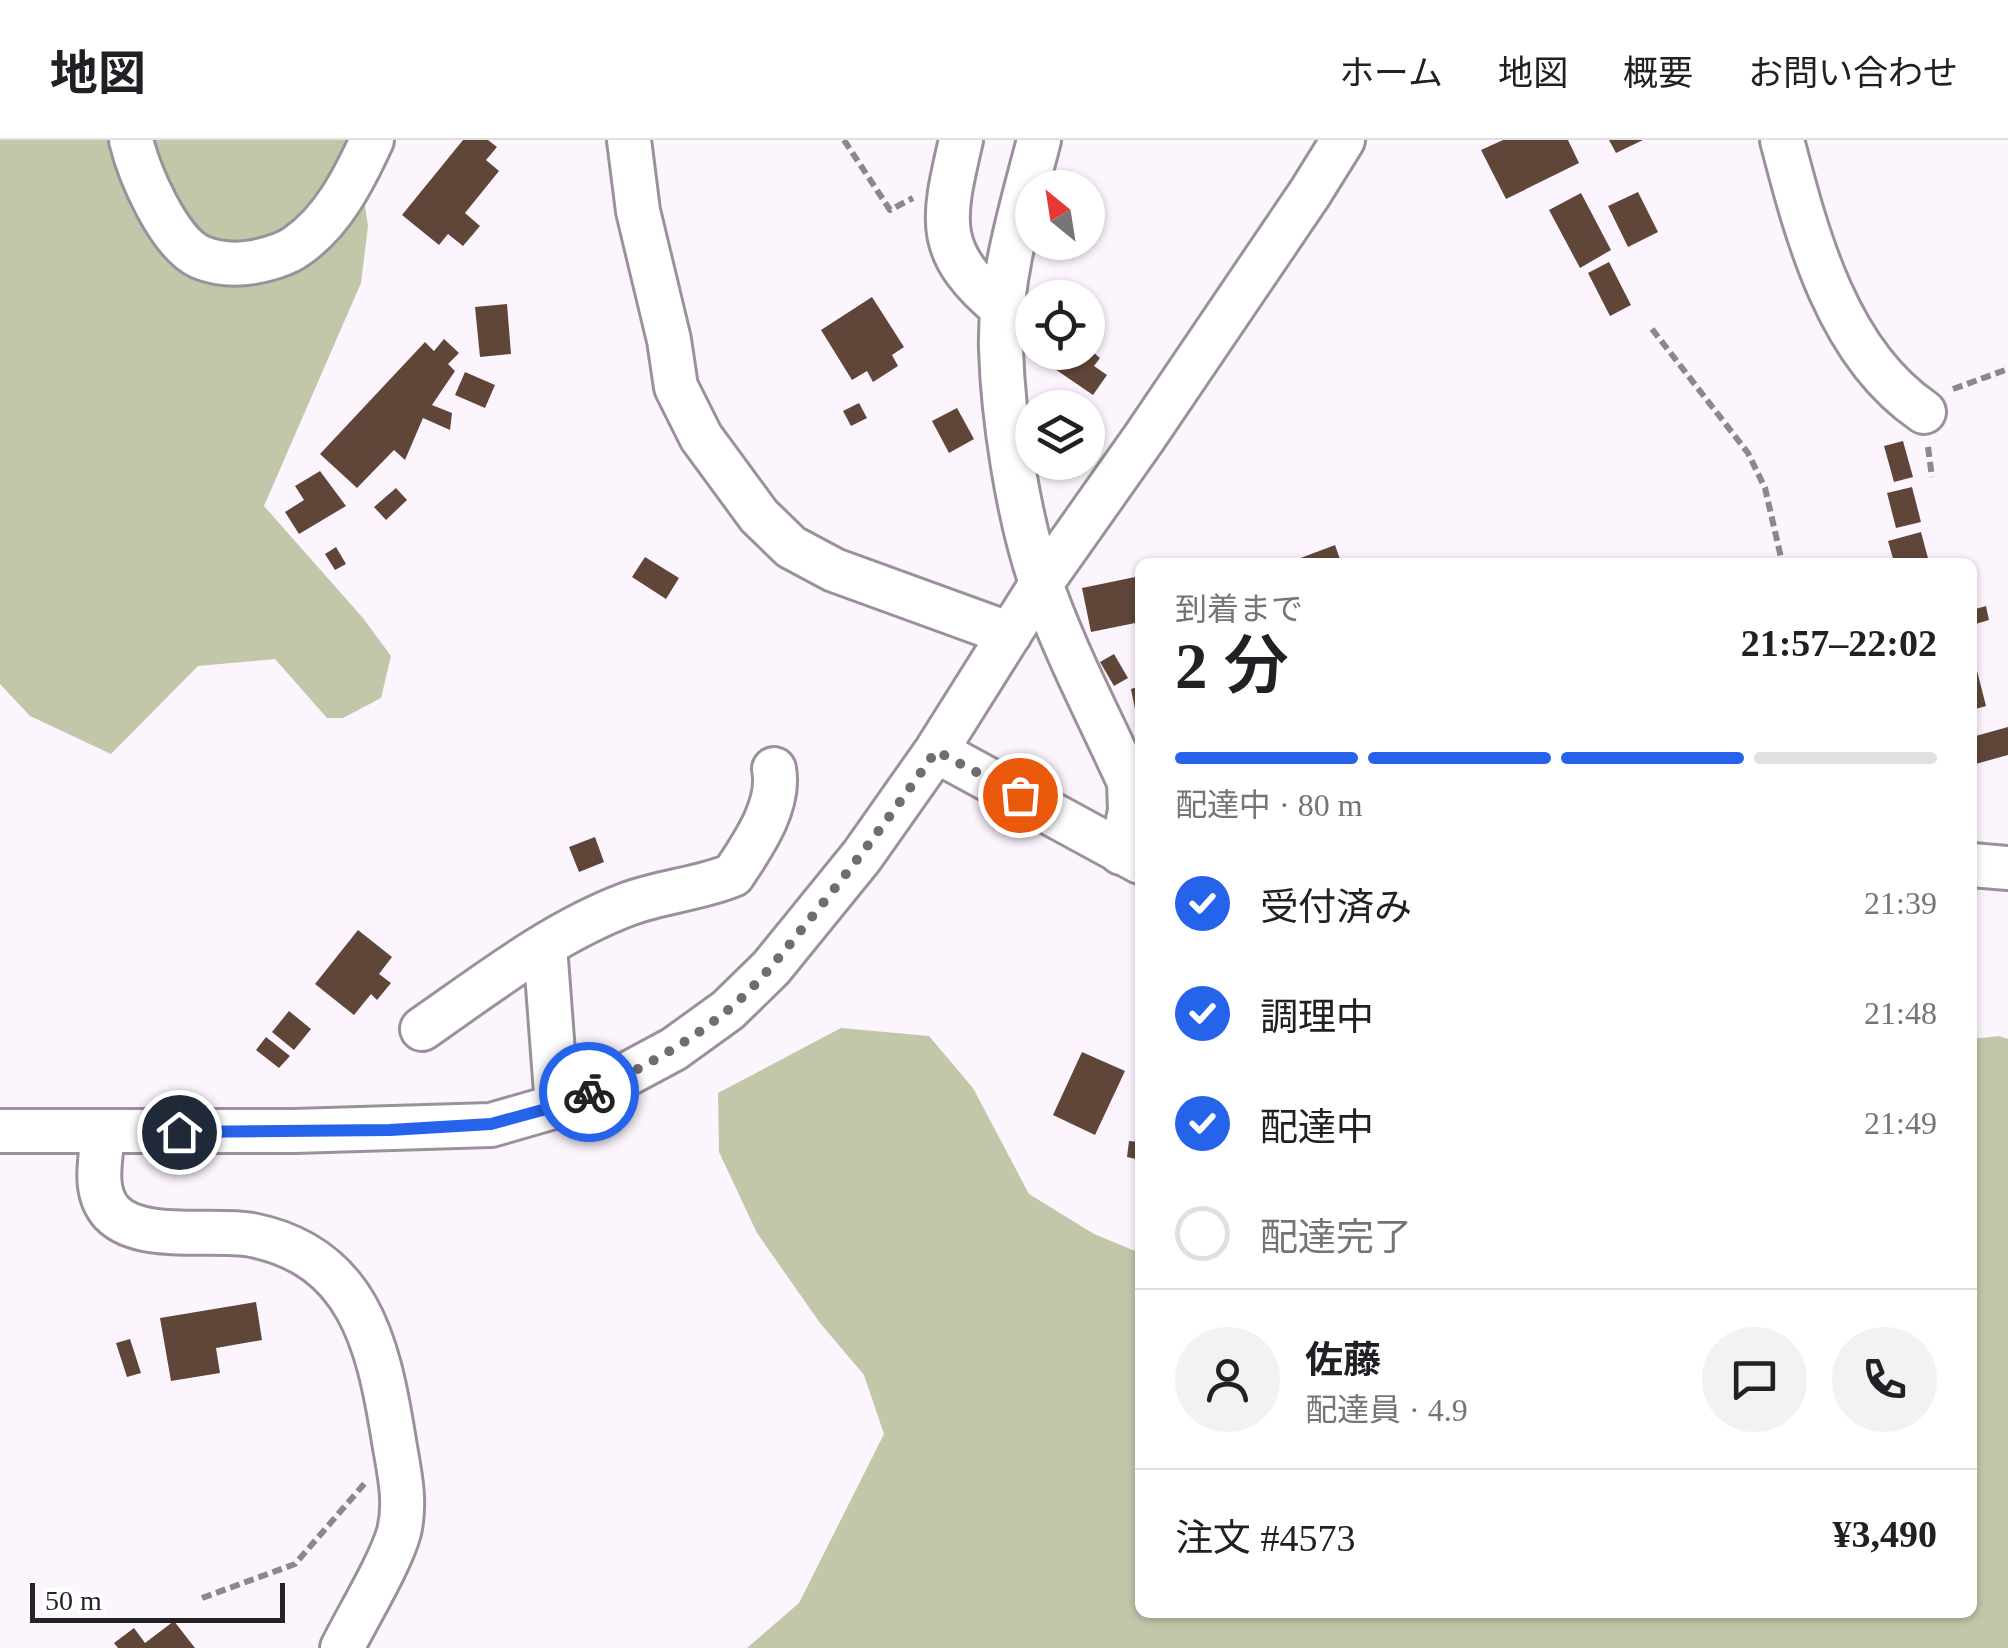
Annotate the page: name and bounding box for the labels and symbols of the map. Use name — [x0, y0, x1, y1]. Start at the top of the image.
north arrow — [1015, 170, 1105, 260]
pin — [978, 753, 1063, 838]
courier — [539, 1042, 639, 1142]
pin — [137, 1090, 222, 1175]
scale bar — [30, 1578, 285, 1622]

